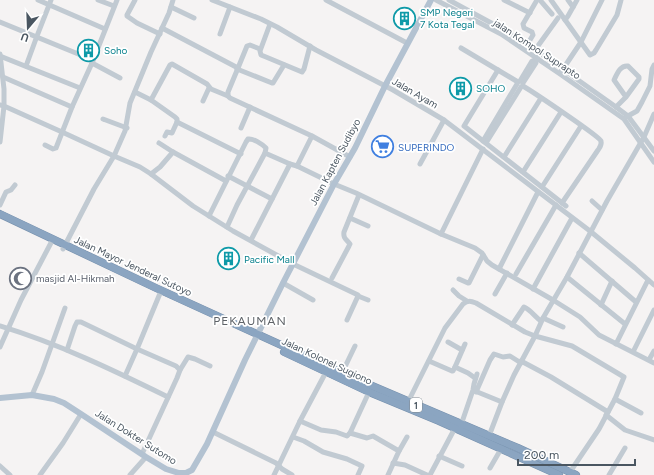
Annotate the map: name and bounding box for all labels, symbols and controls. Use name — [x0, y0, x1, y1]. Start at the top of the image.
building icon: SMP Negeri 7 Kota Tegal — [392, 5, 418, 31]
place label: SMP Negeri 7 Kota Tegal — [420, 6, 475, 31]
north arrow — [8, 8, 48, 48]
street label: jalan Kompol Suprapto — [490, 15, 583, 82]
text: U — [19, 29, 31, 44]
building icon: Soho — [75, 37, 101, 63]
place label: Soho — [104, 44, 128, 57]
street label: Jalan Ayam — [390, 75, 440, 111]
building icon: SOHO — [448, 75, 474, 101]
place label: SOHO — [476, 82, 505, 95]
street label: Jalan Kapten Sudibyo — [307, 116, 363, 208]
supermarket icon: SUPERINDO — [369, 134, 395, 160]
place label: SUPERINDO — [398, 141, 455, 154]
street label: Jalan Mayor Jenderal Sutoyo — [72, 233, 194, 299]
building icon: Pacific Mall — [216, 246, 242, 272]
place label: Pacific Mall — [244, 253, 294, 266]
mosque icon: masjid Al-Hikmah — [7, 265, 33, 291]
place label: masjid Al-Hikmah — [36, 272, 115, 285]
district label: PEKAUMAN — [213, 314, 287, 328]
street label: Jalan Kolonel Sugiono — [280, 334, 374, 388]
road number: 1 — [410, 398, 422, 412]
street label: Jalan Dokter Sutomo — [93, 407, 179, 467]
scale bar — [518, 441, 635, 467]
text: 200 m — [524, 448, 559, 462]

